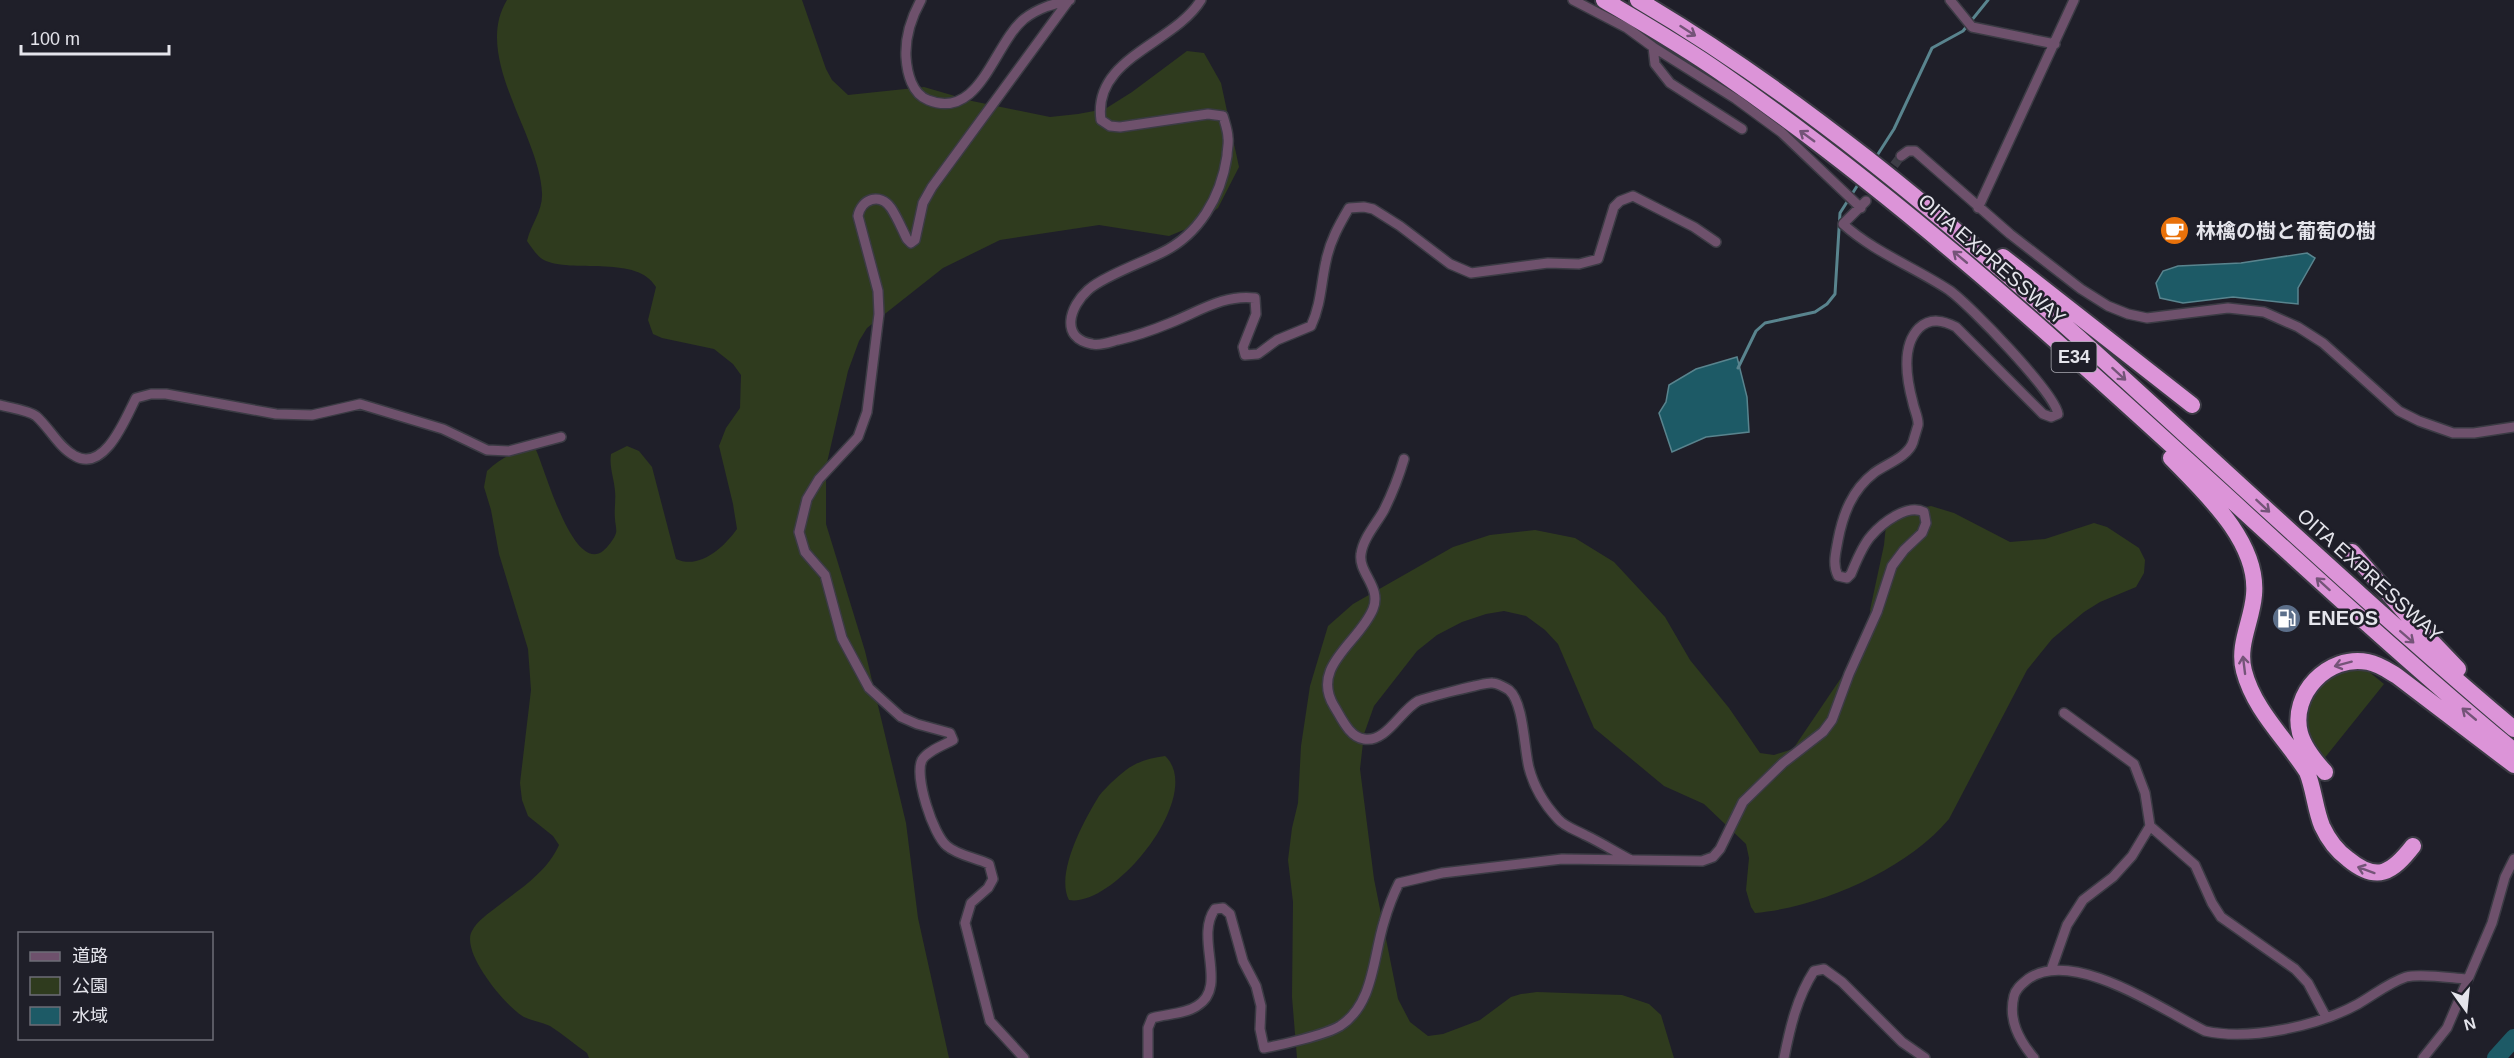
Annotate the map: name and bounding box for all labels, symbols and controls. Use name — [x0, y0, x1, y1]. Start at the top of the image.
scale bar — [21, 18, 170, 56]
one-way arrow — [1679, 25, 1695, 37]
text: 100 m — [30, 29, 80, 49]
one-way arrow — [1800, 130, 1816, 142]
street label: OITA EXPRESSWAY — [1914, 189, 2070, 329]
cafe icon: 林檎の樹と葡萄の樹 — [2159, 215, 2191, 247]
place label: 林檎の樹と葡萄の樹 — [2196, 220, 2376, 242]
one-way arrow — [1953, 250, 1968, 264]
road number: E34 — [2052, 342, 2096, 372]
one-way arrow — [2111, 367, 2126, 381]
one-way arrow — [2255, 499, 2270, 513]
street label: OITA EXPRESSWAY — [2293, 504, 2447, 646]
one-way arrow — [2316, 577, 2331, 591]
fuel station icon: ENEOS — [2271, 602, 2303, 634]
place label: ENEOS — [2308, 607, 2378, 629]
one-way arrow — [2399, 630, 2414, 644]
one-way arrow — [2238, 656, 2249, 676]
one-way arrow — [2334, 659, 2353, 671]
one-way arrow — [2462, 707, 2477, 721]
one-way arrow — [2358, 863, 2376, 874]
legend — [18, 932, 213, 1040]
text: 道路 — [72, 946, 108, 966]
text: 公園 — [72, 976, 108, 996]
north arrow — [2436, 980, 2496, 1040]
text: 水域 — [72, 1006, 108, 1026]
text: N — [2462, 1014, 2478, 1034]

